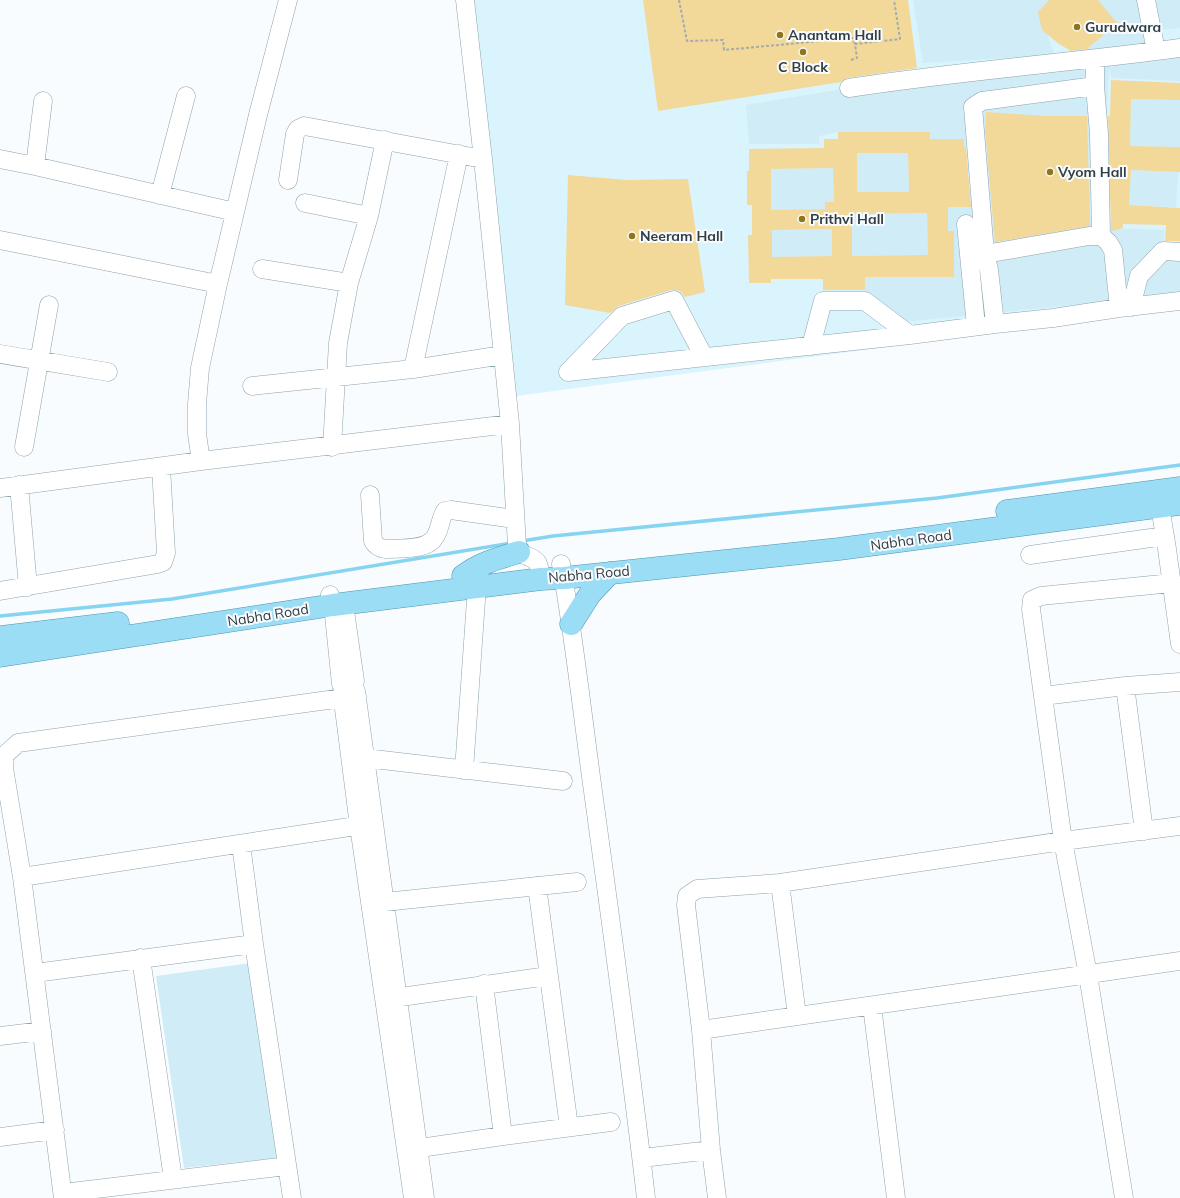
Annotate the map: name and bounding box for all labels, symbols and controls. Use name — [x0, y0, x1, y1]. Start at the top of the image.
place label: Gurudwara — [1085, 18, 1161, 36]
marker: Gurudwara — [1072, 22, 1082, 32]
place label: Anantam Hall — [788, 26, 881, 44]
marker: Anantam Hall — [775, 30, 785, 40]
marker: C Block — [798, 47, 808, 57]
place label: C Block — [778, 58, 828, 76]
place label: Vyom Hall — [1057, 163, 1127, 181]
marker: Vyom Hall — [1045, 167, 1055, 177]
place label: Prithvi Hall — [810, 210, 884, 228]
marker: Prithvi Hall — [797, 214, 807, 224]
place label: Neeram Hall — [640, 227, 723, 245]
marker: Neeram Hall — [627, 231, 637, 241]
street label: Nabha Road — [869, 525, 953, 555]
street label: Nabha Road — [547, 561, 631, 587]
street label: Nabha Road — [226, 600, 310, 630]

